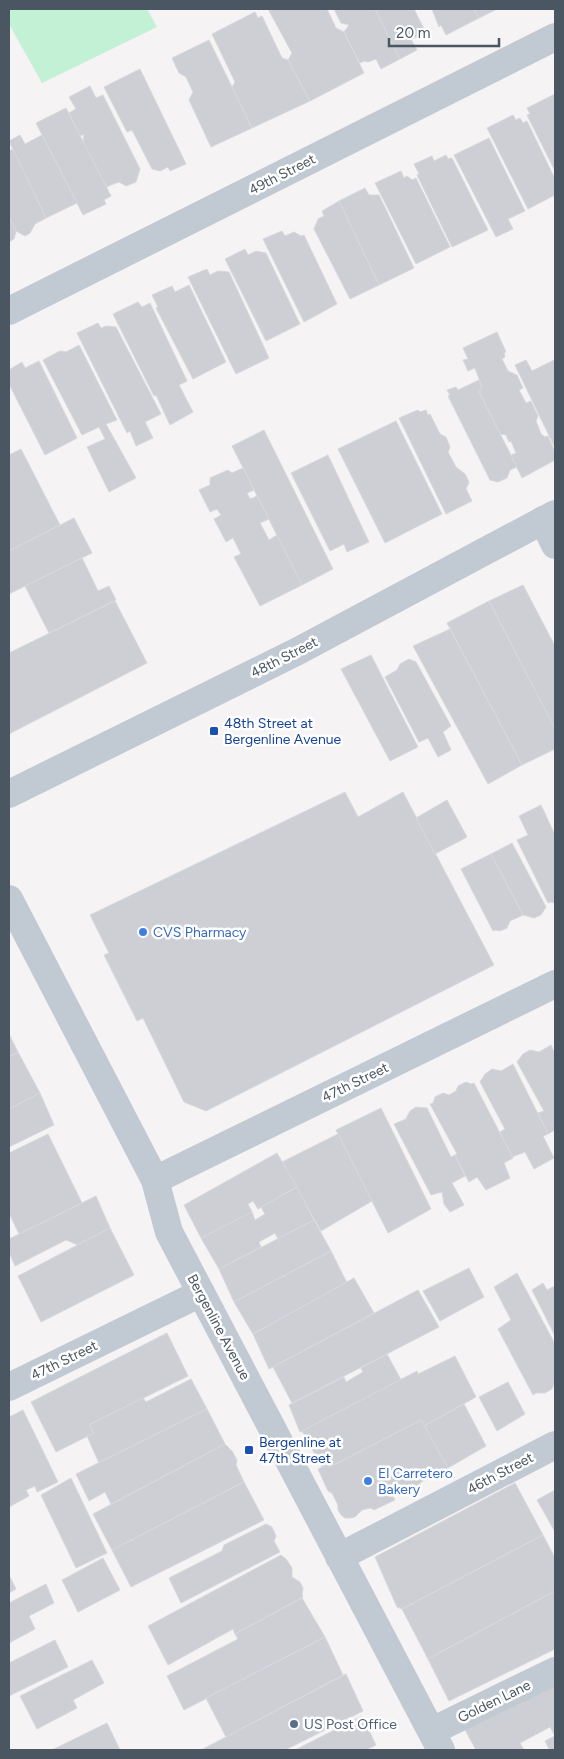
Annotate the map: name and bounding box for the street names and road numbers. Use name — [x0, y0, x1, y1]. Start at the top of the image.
street label: 49th Street — [246, 150, 318, 198]
street label: 48th Street — [248, 633, 321, 682]
street label: 47th Street — [319, 1059, 391, 1106]
street label: Bergenline Avenue — [184, 1272, 254, 1383]
street label: 47th Street — [28, 1337, 100, 1384]
street label: 46th Street — [464, 1449, 536, 1498]
street label: Golden Lane — [455, 1676, 534, 1726]

